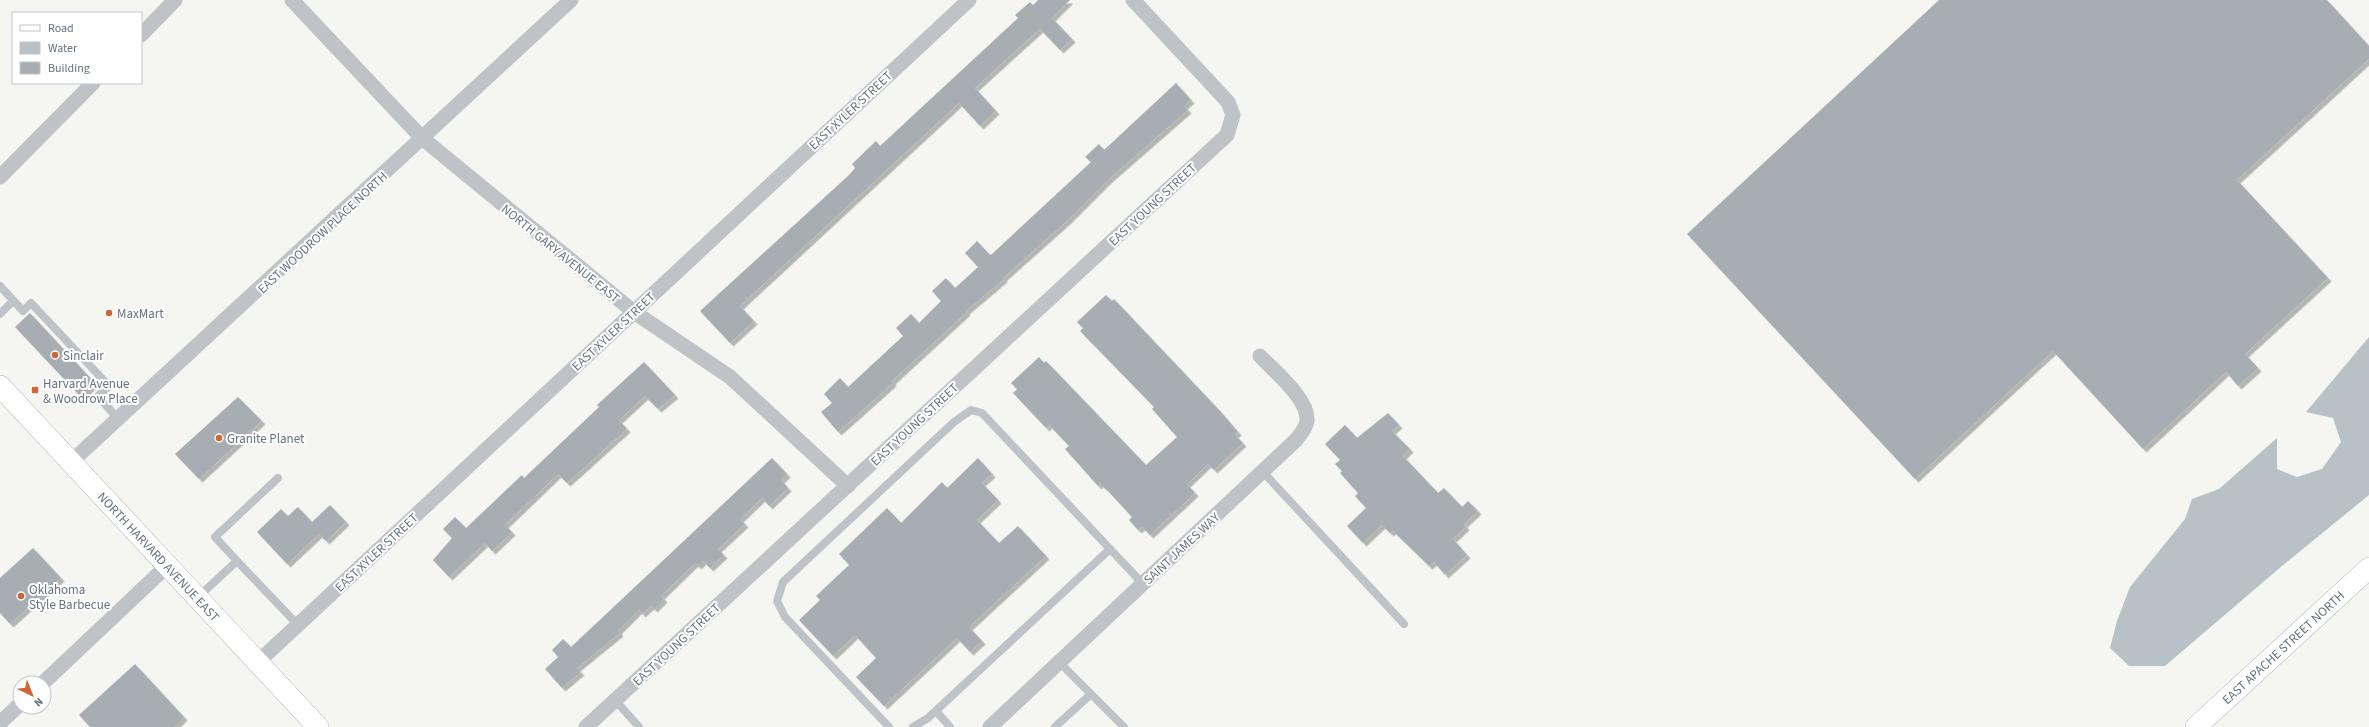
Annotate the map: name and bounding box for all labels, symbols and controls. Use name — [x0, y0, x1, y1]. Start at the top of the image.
legend — [12, 12, 142, 84]
text: Road — [48, 20, 74, 37]
text: Water — [48, 40, 78, 57]
text: Building — [48, 60, 90, 77]
street label: EAST XYLER STREET — [805, 67, 896, 154]
street label: EAST YOUNG STREET — [1105, 159, 1201, 250]
street label: EAST WOODROW PLACE NORTH — [254, 168, 392, 298]
street label: NORTH GARY AVENUE EAST — [497, 200, 623, 307]
street label: EAST XYLER STREET — [568, 288, 659, 375]
place label: MaxMart — [117, 305, 164, 323]
marker: MaxMart — [104, 308, 114, 318]
place label: Sinclair — [63, 347, 104, 365]
marker: Sinclair — [50, 350, 60, 360]
place label: Harvard Avenue & Woodrow Place — [43, 375, 138, 408]
street label: EAST YOUNG STREET — [867, 379, 963, 470]
marker: Harvard Avenue & Woodrow Place — [30, 385, 40, 395]
place label: Granite Planet — [227, 430, 305, 448]
marker: Granite Planet — [214, 433, 224, 443]
street label: NORTH HARVARD AVENUE EAST — [93, 488, 223, 626]
street label: SAINT JAMES WAY — [1140, 508, 1224, 589]
street label: EAST XYLER STREET — [331, 509, 422, 596]
place label: Oklahoma Style Barbecue — [29, 581, 110, 614]
street label: EAST APACHE STREET NORTH — [2218, 587, 2349, 709]
marker: Oklahoma Style Barbecue — [16, 591, 26, 601]
street label: EAST YOUNG STREET — [629, 599, 725, 690]
north arrow — [12, 675, 52, 715]
text: N — [31, 694, 46, 710]

